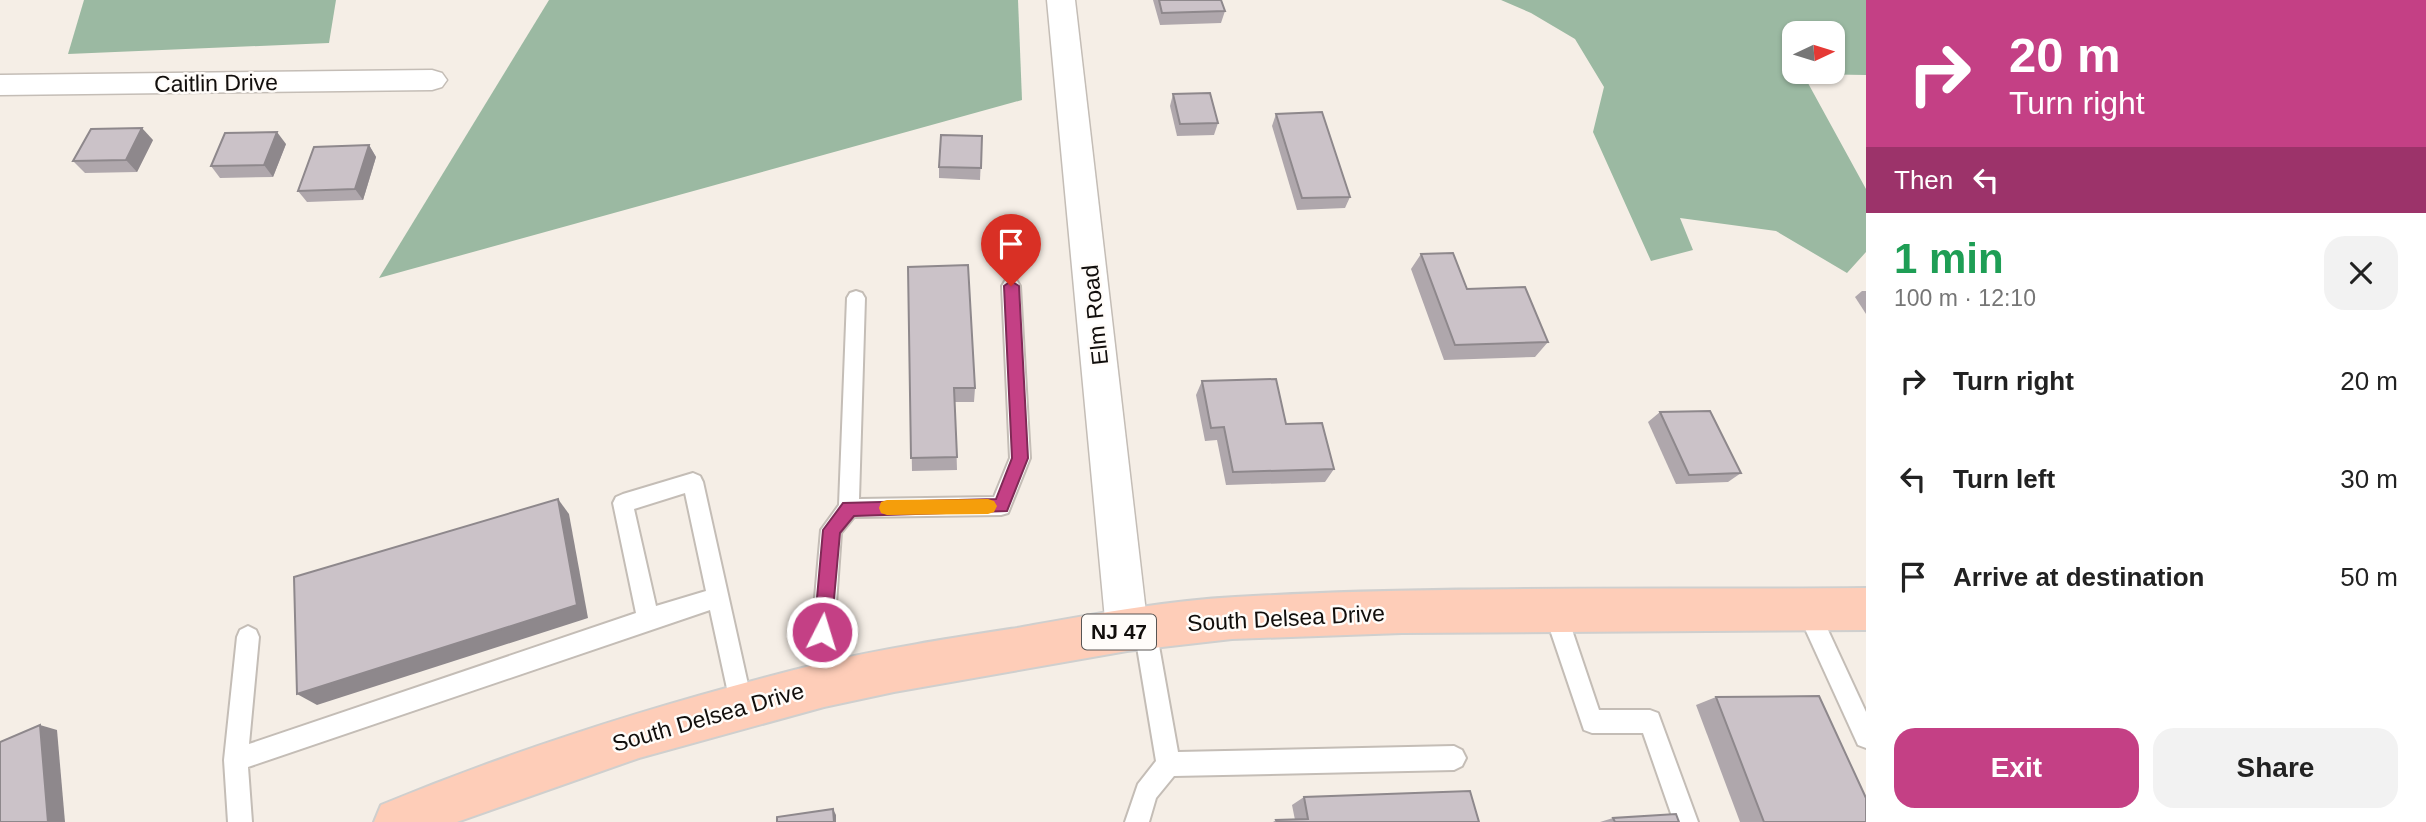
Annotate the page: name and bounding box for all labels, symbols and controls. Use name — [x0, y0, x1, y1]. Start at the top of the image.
north arrow — [1782, 21, 1844, 84]
map controls — [1782, 21, 1845, 84]
icon: right — [1894, 28, 1985, 119]
text: 20 m — [2009, 28, 2121, 82]
street label: Caitlin Drive — [154, 69, 278, 97]
text: Turn right — [2009, 85, 2145, 121]
icon: left — [1967, 161, 2005, 199]
text: Then — [1894, 165, 1953, 195]
pin — [981, 214, 1041, 286]
icon: arrive — [992, 225, 1030, 263]
text: 1 min — [1894, 235, 2004, 282]
button: close — [2324, 236, 2398, 310]
street label: Elm Road — [1077, 263, 1113, 367]
text: 100 m · 12:10 — [1894, 285, 2036, 311]
icon: right — [1894, 362, 1932, 400]
text: Turn right — [1953, 366, 2074, 396]
text: 20 m — [2340, 366, 2398, 396]
icon: left — [1894, 460, 1932, 498]
text: Turn left — [1953, 464, 2055, 494]
text: 30 m — [2340, 464, 2398, 494]
icon: arrive — [1894, 558, 1932, 596]
text: Arrive at destination — [1953, 562, 2204, 592]
text: 50 m — [2340, 562, 2398, 592]
position arrow — [785, 595, 859, 669]
street label: South Delsea Drive — [1186, 600, 1386, 636]
road number: NJ 47 — [1082, 614, 1156, 650]
street label: South Delsea Drive — [609, 677, 807, 757]
button: Exit — [1894, 728, 2139, 808]
button: Share — [2153, 728, 2398, 808]

